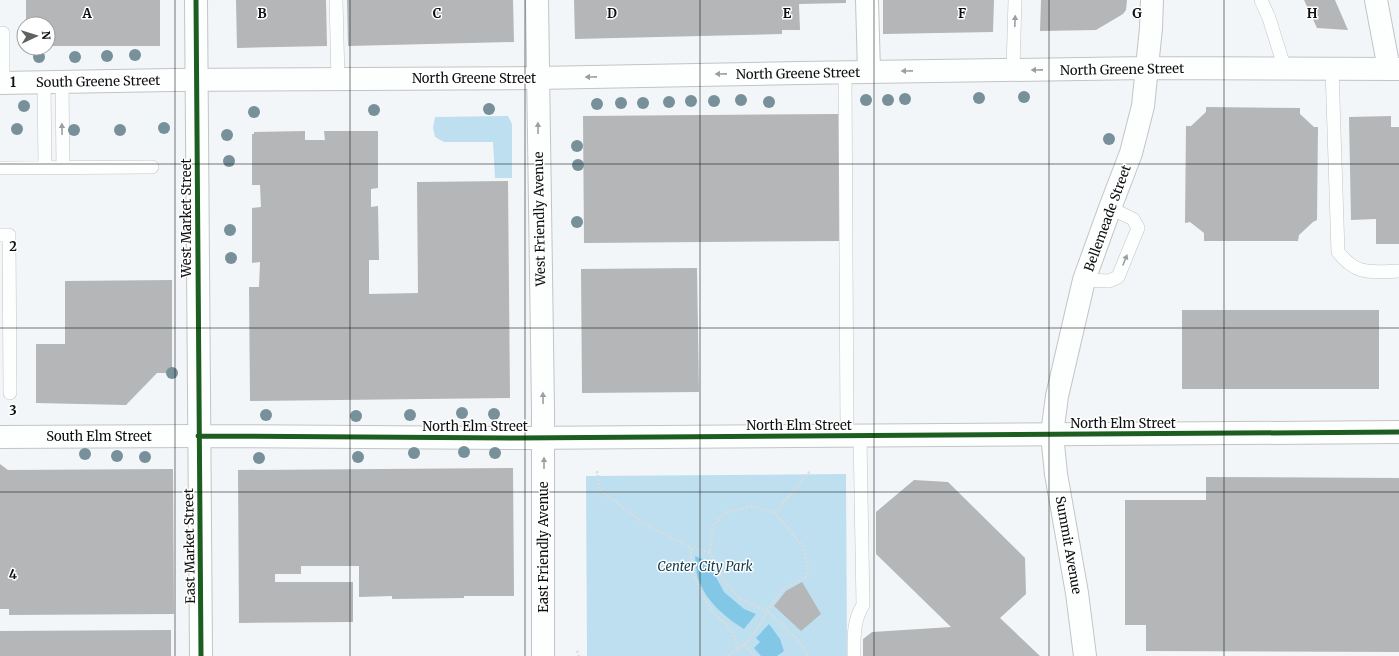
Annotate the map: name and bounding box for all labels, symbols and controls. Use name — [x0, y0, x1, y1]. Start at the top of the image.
text: A — [81, 5, 92, 22]
text: B — [257, 5, 267, 22]
text: C — [433, 5, 442, 22]
text: D — [607, 5, 617, 22]
text: E — [783, 5, 792, 22]
text: F — [958, 5, 966, 22]
text: G — [1132, 5, 1142, 22]
text: H — [1307, 5, 1318, 22]
one-way arrow — [1011, 15, 1018, 27]
north arrow — [16, 16, 56, 56]
text: N — [39, 30, 53, 40]
street label: North Greene Street — [1060, 60, 1184, 79]
street label: North Greene Street — [736, 64, 860, 83]
one-way arrow — [1030, 67, 1043, 73]
one-way arrow — [900, 68, 913, 74]
street label: North Greene Street — [412, 70, 536, 87]
one-way arrow — [715, 71, 727, 78]
street label: South Greene Street — [36, 72, 160, 91]
text: 1 — [10, 74, 16, 91]
one-way arrow — [584, 74, 597, 80]
one-way arrow — [535, 121, 541, 134]
one-way arrow — [59, 122, 65, 135]
street label: West Friendly Avenue — [530, 151, 549, 288]
street label: West Market Street — [178, 158, 195, 279]
street label: Bellemeade Street — [1080, 162, 1135, 274]
text: 2 — [9, 238, 17, 255]
one-way arrow — [1122, 254, 1128, 265]
one-way arrow — [540, 391, 546, 404]
text: 3 — [9, 402, 17, 419]
street label: North Elm Street — [1070, 415, 1176, 432]
street label: North Elm Street — [746, 417, 852, 434]
street label: North Elm Street — [422, 418, 528, 435]
street label: South Elm Street — [46, 428, 152, 445]
one-way arrow — [540, 457, 547, 469]
street label: East Friendly Avenue — [535, 481, 552, 613]
street label: East Market Street — [180, 488, 199, 604]
street label: Summit Avenue — [1052, 495, 1086, 596]
park label: Center City Park — [657, 558, 753, 575]
text: 4 — [9, 566, 18, 583]

